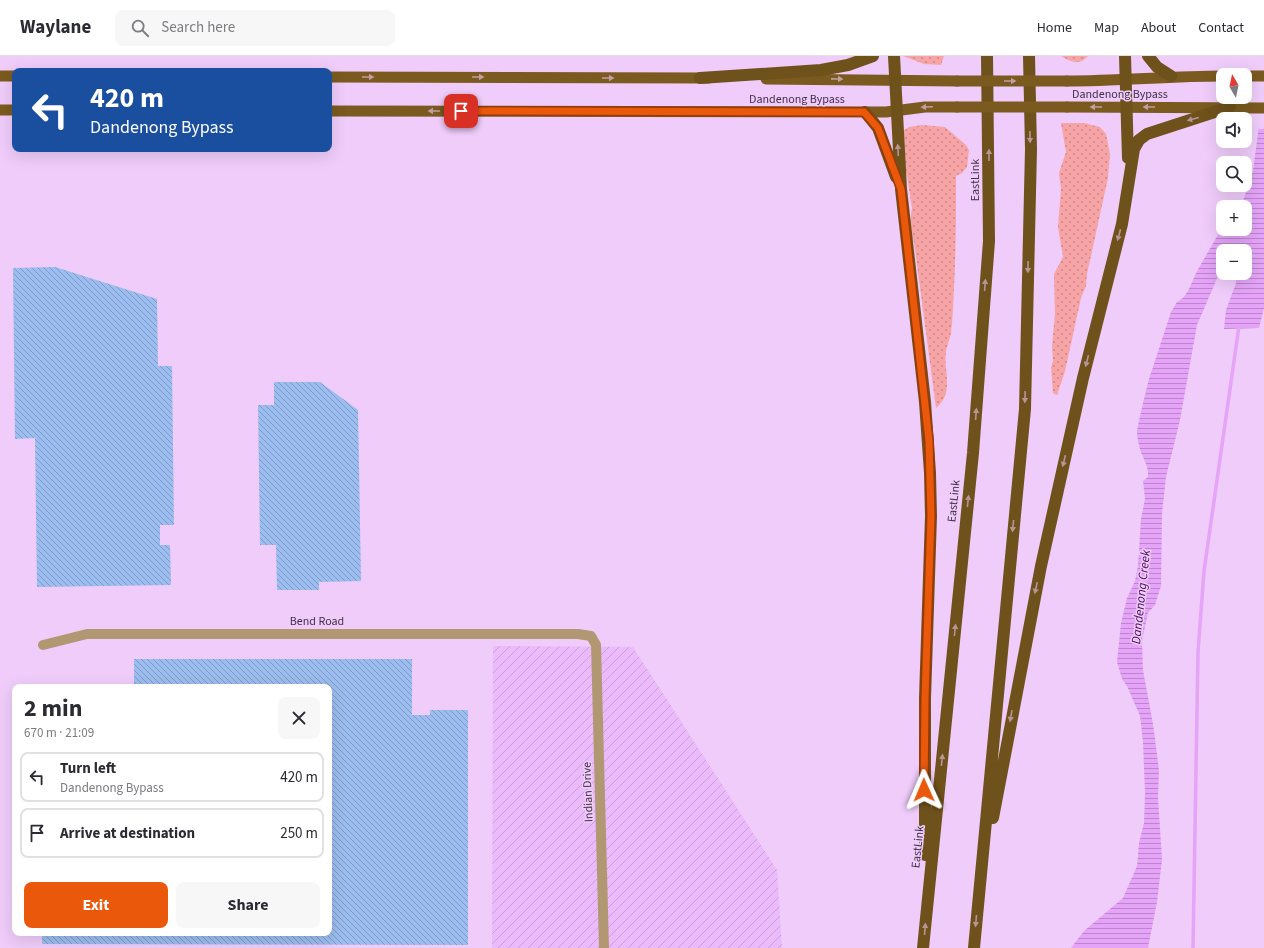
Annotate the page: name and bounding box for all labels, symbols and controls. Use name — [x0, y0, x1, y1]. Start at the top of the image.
search box — [115, 10, 395, 46]
text: Waylane — [20, 14, 91, 41]
icon: search — [129, 17, 151, 39]
text: Search here — [161, 17, 235, 38]
text: Home — [1037, 18, 1072, 38]
text: Map — [1094, 18, 1119, 38]
text: About — [1141, 18, 1176, 38]
text: Contact — [1198, 18, 1244, 38]
north arrow — [1216, 68, 1252, 104]
map controls — [1216, 68, 1252, 280]
one-way arrow — [362, 74, 375, 80]
one-way arrow — [472, 74, 485, 80]
one-way arrow — [602, 75, 615, 81]
one-way arrow — [831, 76, 843, 83]
text: 420 m — [90, 78, 164, 118]
one-way arrow — [1004, 78, 1017, 84]
icon: left — [24, 84, 76, 136]
street label: Dandenong Bypass — [1072, 86, 1168, 103]
street label: Dandenong Bypass — [749, 91, 845, 108]
pin — [444, 94, 478, 128]
icon: arrive — [450, 100, 472, 122]
one-way arrow — [921, 104, 933, 111]
one-way arrow — [1089, 104, 1102, 110]
one-way arrow — [1142, 104, 1155, 110]
one-way arrow — [427, 108, 440, 114]
button: sound — [1216, 112, 1252, 148]
text: Dandenong Bypass — [90, 115, 234, 140]
one-way arrow — [1186, 116, 1198, 122]
one-way arrow — [1027, 131, 1034, 143]
one-way arrow — [895, 144, 902, 156]
one-way arrow — [986, 148, 992, 161]
button: search — [1216, 156, 1252, 192]
street label: EastLink — [967, 159, 984, 201]
button: + — [1216, 200, 1252, 236]
one-way arrow — [1116, 230, 1122, 242]
button: − — [1216, 244, 1252, 280]
one-way arrow — [1025, 261, 1031, 274]
one-way arrow — [982, 279, 989, 291]
one-way arrow — [1084, 355, 1090, 368]
one-way arrow — [1022, 391, 1028, 404]
one-way arrow — [972, 408, 979, 420]
one-way arrow — [1061, 455, 1067, 467]
street label: EastLink — [943, 479, 965, 523]
one-way arrow — [965, 495, 971, 507]
one-way arrow — [1010, 520, 1017, 532]
water label: Dandenong Creek — [1127, 548, 1155, 645]
one-way arrow — [1033, 582, 1039, 594]
street label: Bend Road — [290, 613, 344, 630]
one-way arrow — [952, 624, 958, 636]
text: 2 min — [24, 691, 82, 726]
button: close — [278, 697, 320, 739]
one-way arrow — [1008, 710, 1014, 722]
text: 670 m · 21:09 — [24, 724, 94, 742]
one-way arrow — [938, 753, 945, 766]
text: Turn left — [60, 758, 116, 779]
street label: Indian Drive — [578, 762, 598, 822]
icon: left — [26, 766, 48, 788]
text: 420 m — [280, 767, 318, 788]
position arrow — [903, 769, 945, 811]
text: Dandenong Bypass — [60, 779, 164, 797]
icon: arrive — [26, 822, 48, 844]
text: Arrive at destination — [60, 823, 195, 844]
text: 250 m — [280, 823, 318, 844]
street label: EastLink — [907, 825, 929, 869]
button: Exit — [24, 882, 168, 928]
button: Share — [176, 882, 320, 928]
one-way arrow — [973, 915, 980, 927]
one-way arrow — [921, 923, 928, 935]

